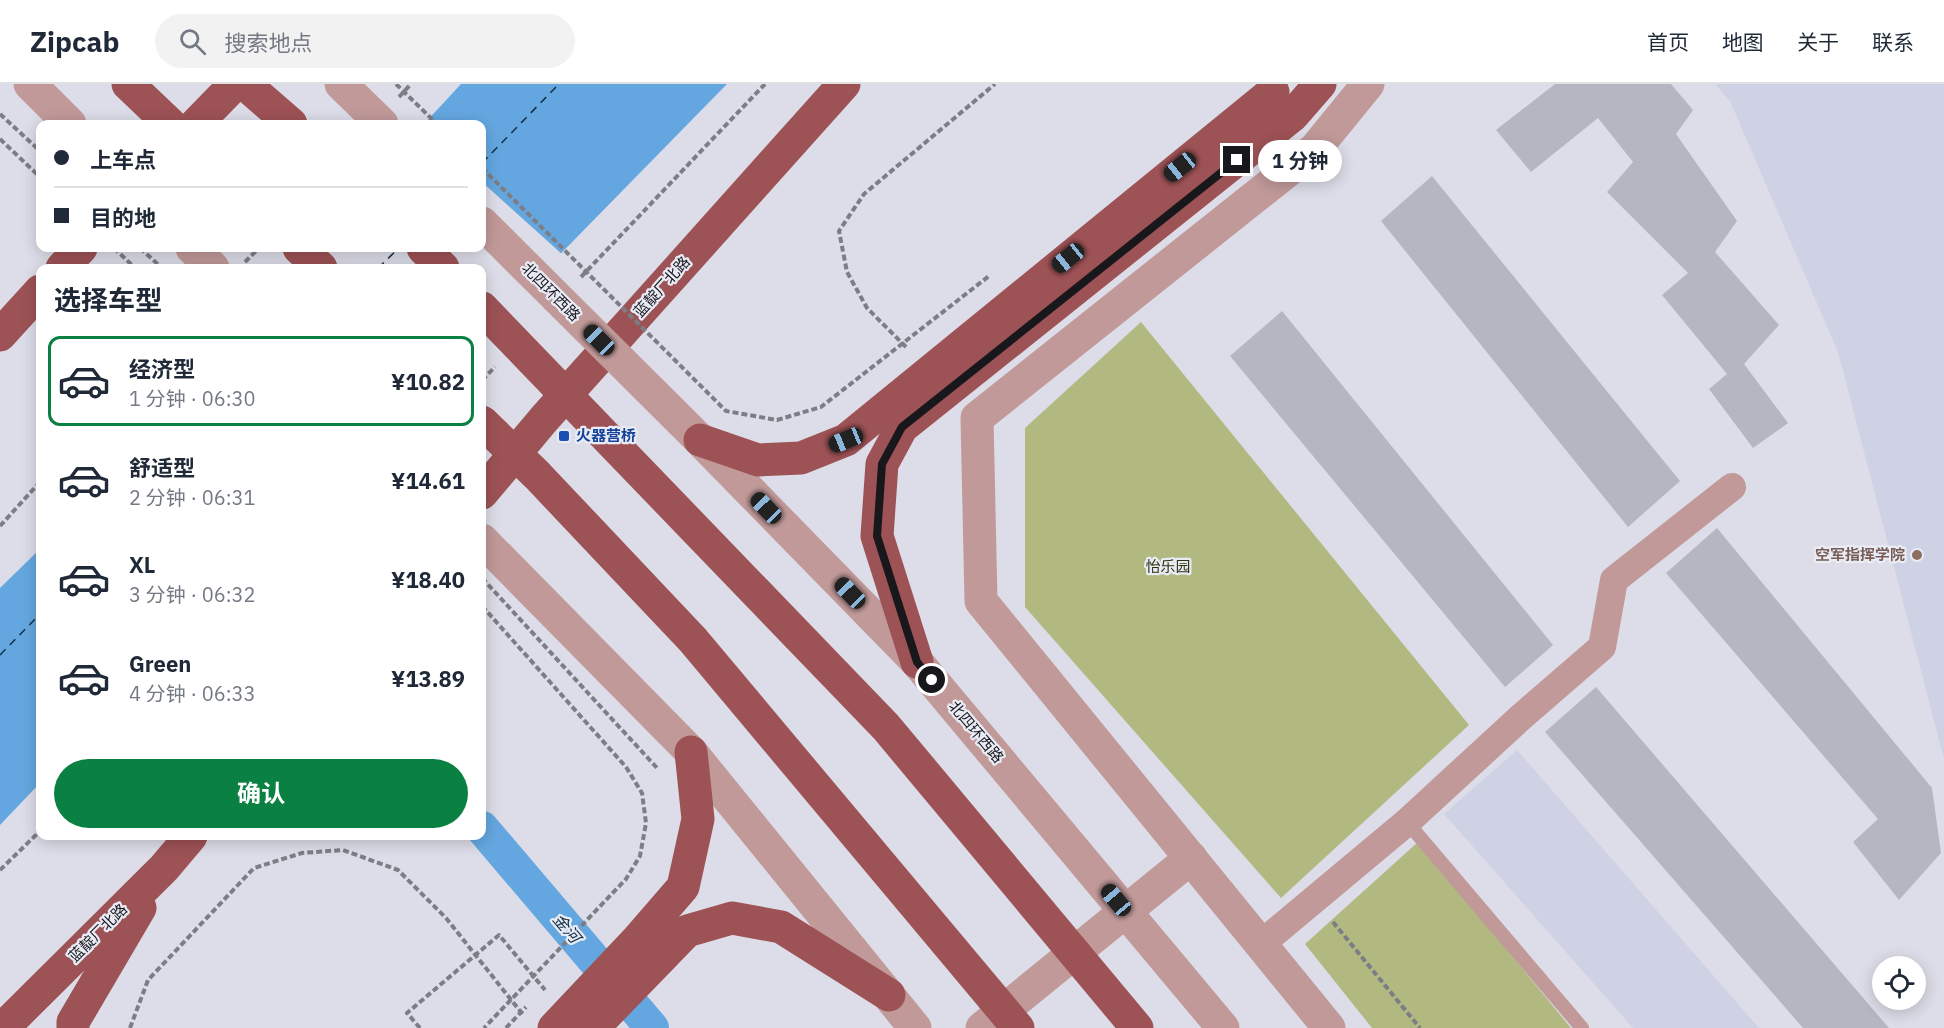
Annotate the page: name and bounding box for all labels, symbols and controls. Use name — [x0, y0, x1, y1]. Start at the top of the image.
search box — [155, 14, 575, 68]
text: Zipcab — [30, 23, 119, 60]
icon: search — [176, 25, 209, 58]
text: 搜索地点 — [224, 28, 312, 57]
text: 首页 — [1647, 28, 1689, 56]
text: 地图 — [1722, 28, 1764, 56]
text: 关于 — [1797, 28, 1839, 56]
text: 联系 — [1872, 28, 1914, 56]
callout: 1 分钟 — [1258, 139, 1342, 181]
text: 上车点 — [90, 145, 156, 174]
route end — [1223, 146, 1250, 173]
text: 1 分钟 — [1272, 147, 1328, 174]
car — [1160, 149, 1200, 185]
text: 目的地 — [90, 203, 156, 232]
car — [1048, 240, 1088, 276]
street label: 蓝靛厂北路 — [629, 252, 694, 321]
street label: 北四环西路 — [518, 258, 585, 325]
text: 选择车型 — [54, 282, 162, 317]
car — [580, 321, 618, 359]
icon: car — [57, 354, 111, 408]
text: 经济型 — [129, 354, 195, 383]
text: ¥10.82 — [391, 367, 465, 396]
text: 1 分钟 · 06:30 — [129, 385, 256, 412]
car — [826, 425, 866, 455]
place label: 火器营桥 — [576, 426, 636, 445]
marker: 火器营桥 — [557, 429, 571, 443]
icon: car — [57, 453, 111, 507]
text: 舒适型 — [129, 453, 195, 482]
text: ¥14.61 — [391, 466, 465, 495]
text: 2 分钟 · 06:31 — [129, 484, 256, 511]
car — [747, 489, 785, 527]
place label: 空军指挥学院 — [1815, 545, 1905, 564]
marker: 空军指挥学院 — [1910, 548, 1924, 562]
text: XL — [129, 550, 155, 579]
icon: car — [57, 552, 111, 606]
park label: 怡乐园 — [1145, 557, 1191, 576]
text: ¥18.40 — [391, 565, 465, 594]
car — [831, 574, 869, 612]
text: 3 分钟 · 06:32 — [129, 581, 256, 608]
text: Green — [129, 649, 191, 678]
icon: car — [57, 651, 111, 705]
text: ¥13.89 — [391, 664, 465, 693]
route start — [918, 666, 945, 693]
text: 4 分钟 · 06:33 — [129, 680, 256, 707]
street label: 北四环西路 — [945, 697, 1008, 767]
button: 确认 — [54, 759, 468, 828]
car — [1098, 880, 1134, 920]
street label: 蓝靛厂北路 — [64, 899, 131, 966]
water label: 金河 — [549, 909, 587, 949]
map controls — [1872, 956, 1926, 1010]
button: locate — [1872, 956, 1926, 1010]

